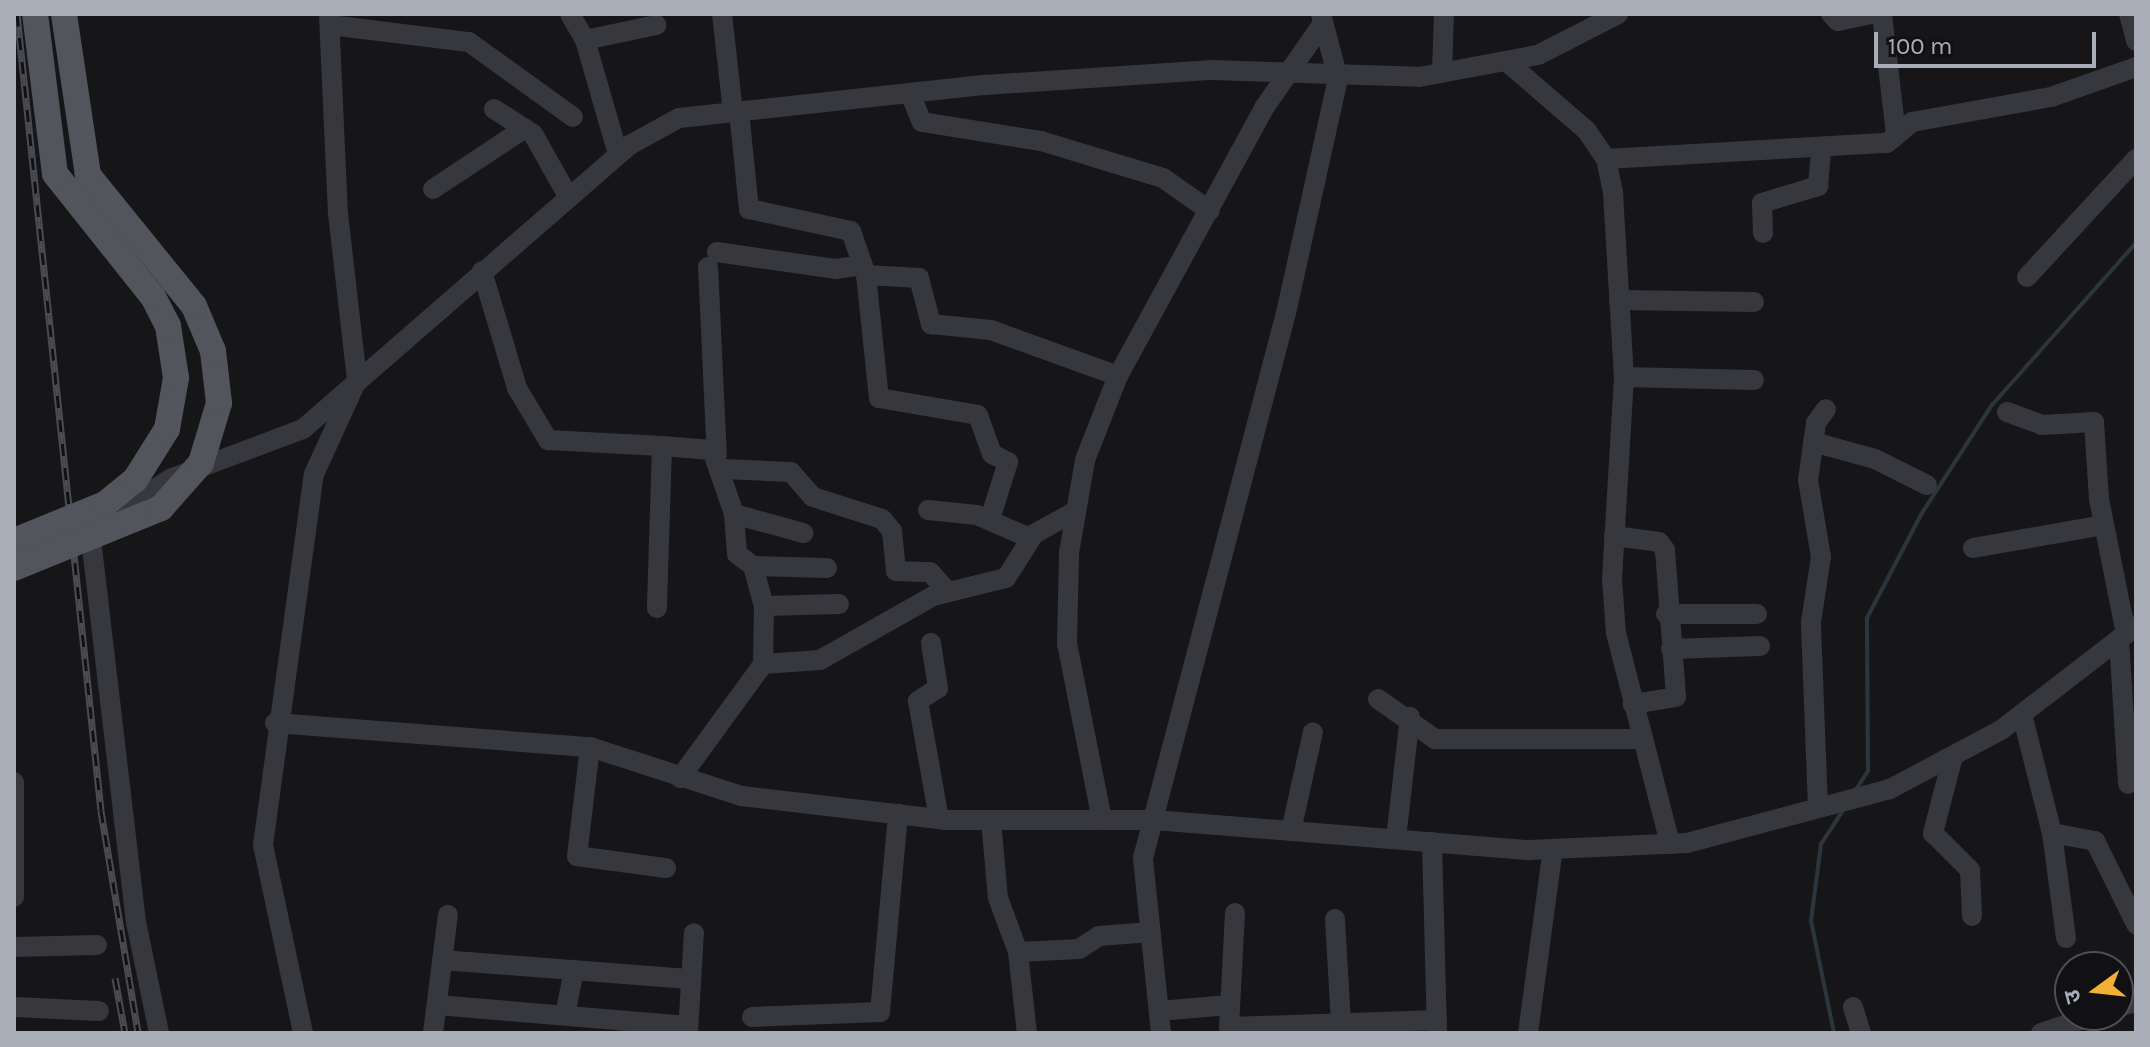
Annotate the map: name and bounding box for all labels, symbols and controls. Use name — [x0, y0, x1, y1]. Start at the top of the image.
scale bar — [1878, 16, 2100, 66]
text: 100 m — [1888, 32, 1953, 60]
north arrow — [2054, 951, 2134, 1031]
text: उ — [2059, 987, 2087, 1006]

